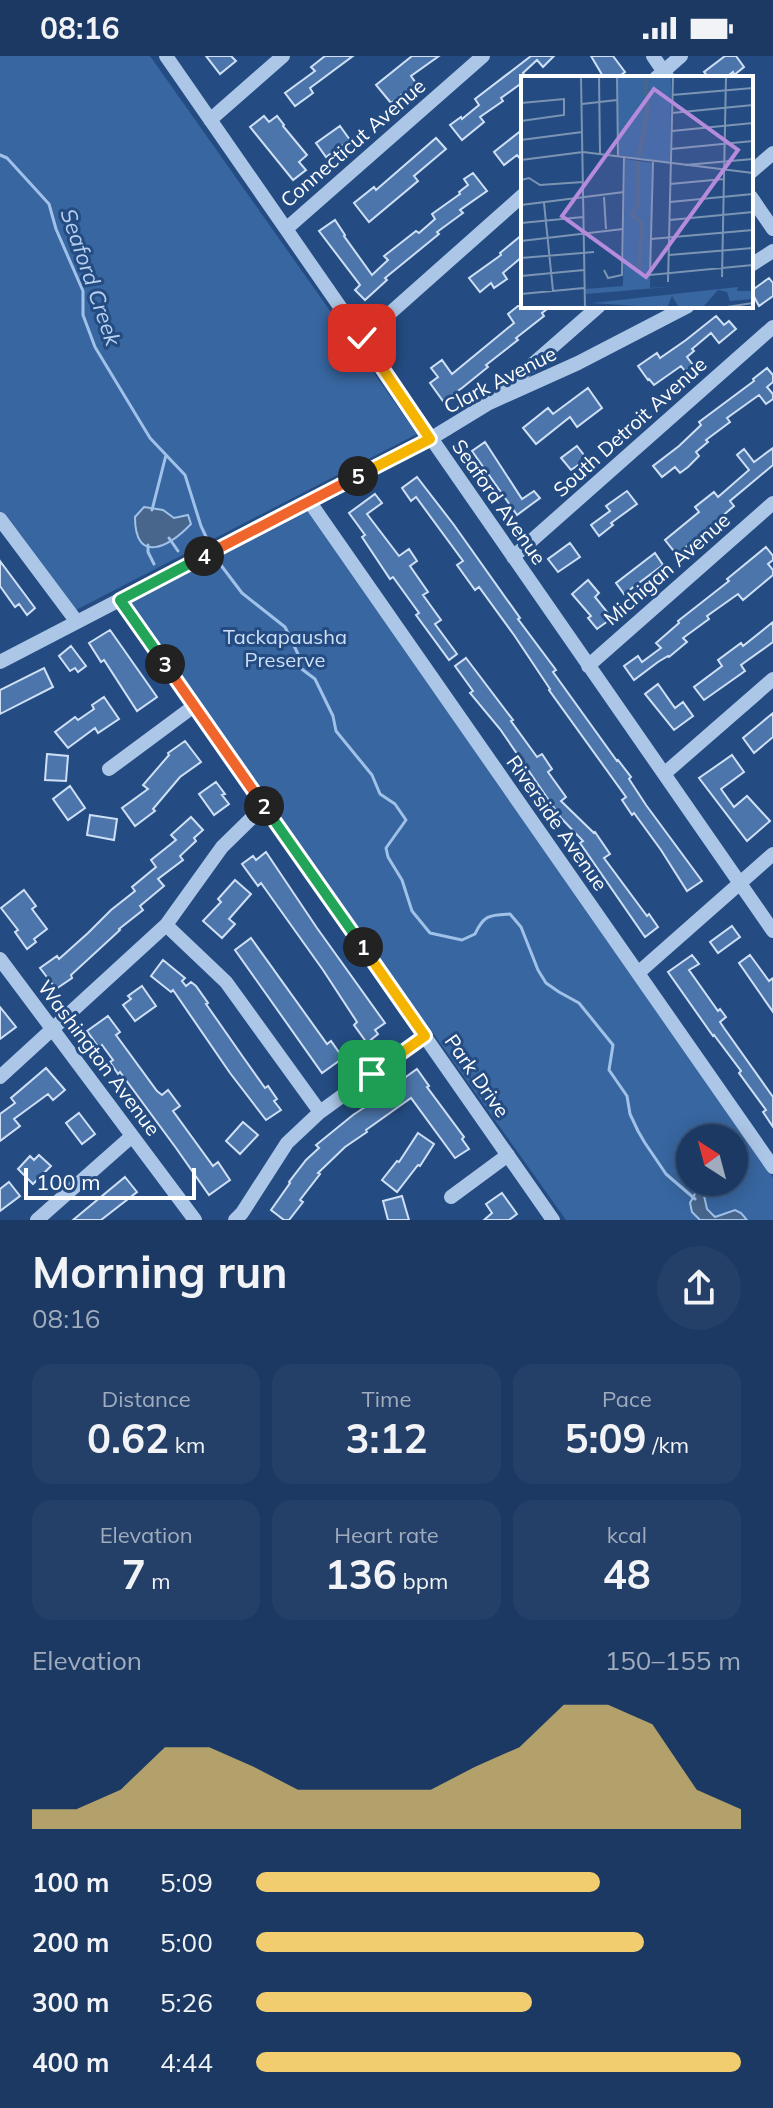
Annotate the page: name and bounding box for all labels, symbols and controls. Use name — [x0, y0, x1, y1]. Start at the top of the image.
text: 08:16 — [40, 9, 119, 47]
street label: Connecticut Avenue — [275, 73, 430, 212]
inset map — [521, 76, 753, 308]
water label: Seaford Creek — [54, 205, 128, 350]
pin — [328, 304, 396, 372]
icon: check — [340, 316, 384, 360]
street label: Clark Avenue — [439, 341, 560, 419]
street label: South Detroit Avenue — [548, 351, 711, 502]
street label: Seaford Avenue — [447, 434, 552, 569]
pin: 5 — [338, 456, 378, 496]
text: 5 — [351, 462, 365, 490]
street label: Michigan Avenue — [598, 507, 735, 630]
pin: 4 — [184, 536, 224, 576]
text: 4 — [197, 542, 211, 570]
park label: Tackapausha Preserve — [223, 624, 347, 672]
pin: 3 — [145, 644, 185, 684]
text: 3 — [158, 650, 172, 678]
street label: Riverside Avenue — [501, 750, 613, 895]
pin: 2 — [244, 786, 284, 826]
text: 2 — [257, 792, 271, 820]
pin: 1 — [343, 927, 383, 967]
text: 1 — [356, 933, 370, 961]
street label: Washington Avenue — [33, 975, 166, 1140]
street label: Park Drive — [440, 1029, 515, 1122]
pin — [338, 1040, 406, 1108]
icon: arrive — [350, 1052, 394, 1096]
north arrow — [676, 1124, 748, 1196]
map controls — [676, 1124, 748, 1196]
scale bar — [24, 1164, 196, 1200]
text: 100 m — [36, 1168, 101, 1196]
text: Morning run — [32, 1244, 288, 1299]
button: share — [657, 1246, 741, 1330]
text: 08:16 — [32, 1302, 100, 1335]
text: Distance — [102, 1385, 191, 1413]
text: Time — [362, 1385, 411, 1413]
text: Pace — [602, 1385, 652, 1413]
text: 0.62 — [87, 1413, 169, 1463]
text: 3:12 — [346, 1413, 427, 1463]
text: 5:09 — [565, 1413, 646, 1463]
text: km — [169, 1431, 205, 1459]
text: /km — [646, 1431, 689, 1459]
text: Elevation — [100, 1521, 193, 1549]
text: Heart rate — [334, 1521, 439, 1549]
text: kcal — [607, 1521, 647, 1549]
text: 7 — [122, 1549, 146, 1599]
text: 136 — [325, 1549, 397, 1599]
text: 48 — [603, 1549, 651, 1599]
text: m — [146, 1567, 171, 1595]
text: bpm — [397, 1567, 448, 1595]
text: Elevation — [32, 1644, 142, 1677]
text: 150–155 m — [605, 1644, 741, 1677]
text: 100 m — [32, 1866, 109, 1899]
text: 5:09 — [160, 1866, 213, 1899]
text: 200 m — [32, 1926, 109, 1959]
text: 5:00 — [160, 1926, 213, 1959]
text: 300 m — [32, 1986, 109, 2019]
text: 5:26 — [160, 1986, 213, 2019]
text: 400 m — [32, 2046, 109, 2079]
text: 4:44 — [160, 2046, 213, 2079]

